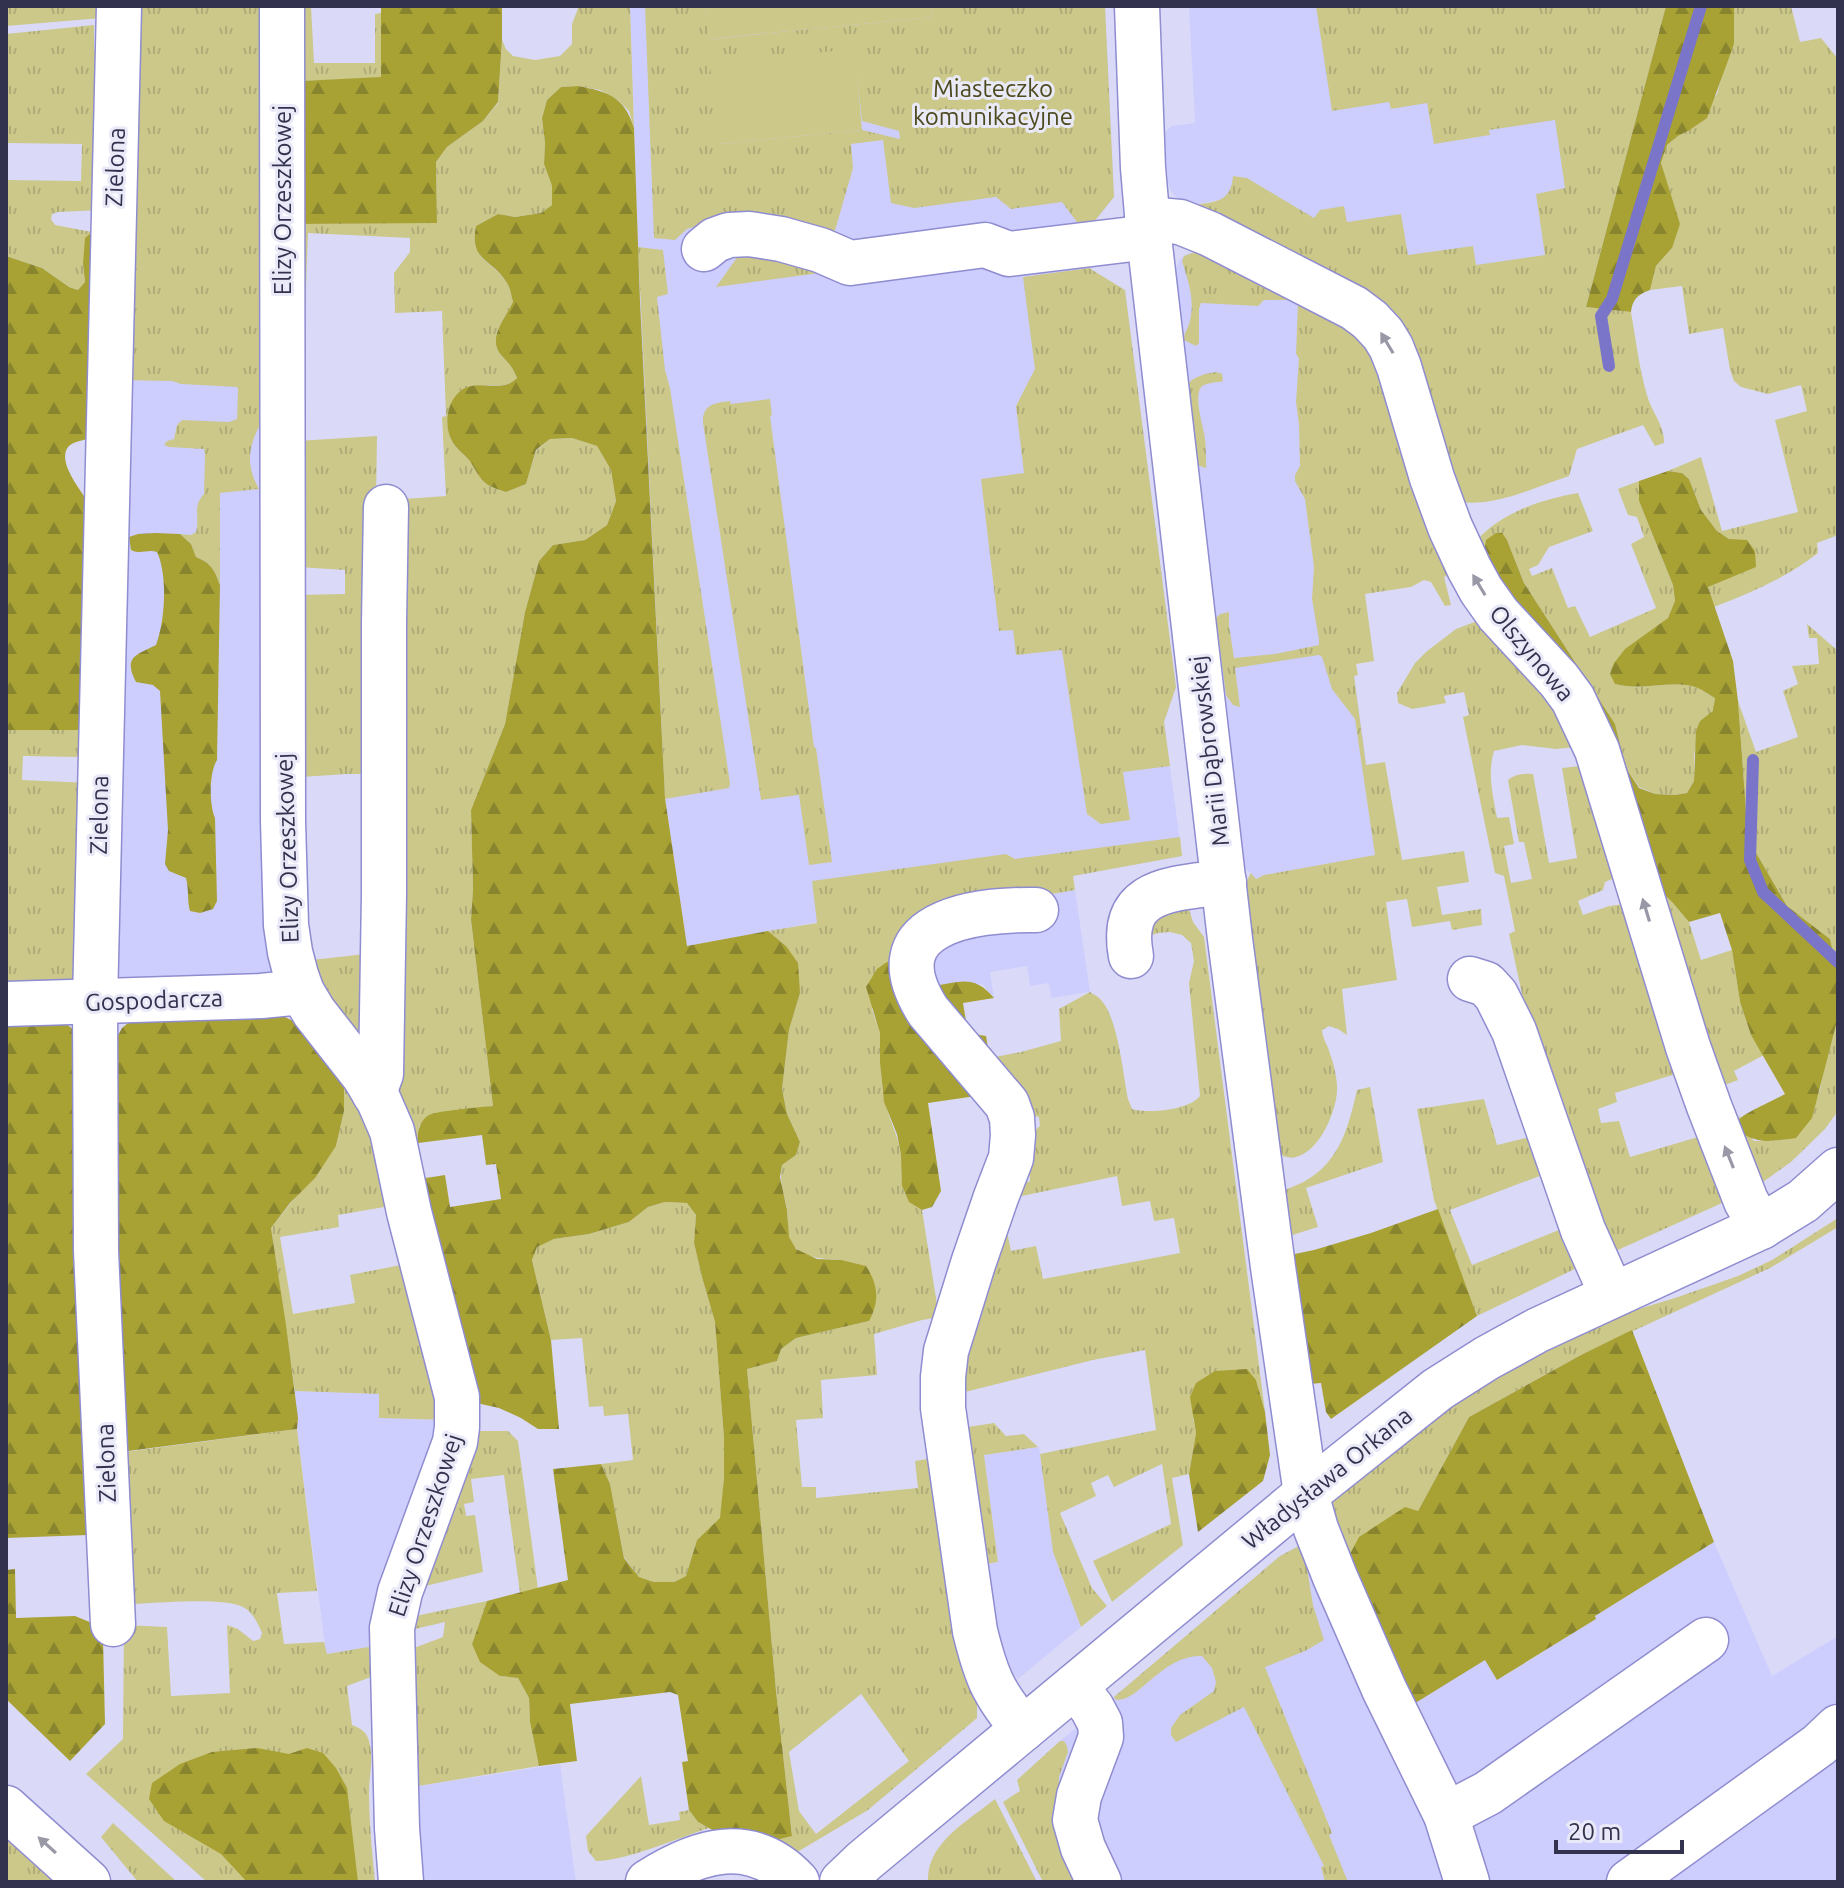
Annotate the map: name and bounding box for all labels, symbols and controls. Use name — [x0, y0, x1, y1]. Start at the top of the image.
park label: Miasteczko komunikacyjne — [913, 75, 1073, 130]
street label: Elizy Orzeszkowej — [269, 105, 296, 295]
street label: Zielona — [100, 127, 130, 207]
one-way arrow — [1380, 332, 1394, 354]
one-way arrow — [1472, 574, 1486, 596]
street label: Olszynowa — [1484, 600, 1580, 706]
street label: Marii Dąbrowskiej — [1184, 654, 1234, 848]
street label: Elizy Orzeszkowej — [270, 752, 304, 944]
street label: Zielona — [85, 775, 113, 855]
one-way arrow — [1639, 898, 1652, 922]
street label: Gospodarcza — [84, 984, 224, 1016]
one-way arrow — [1722, 1144, 1735, 1168]
street label: Władysława Orkana — [1237, 1401, 1417, 1555]
street label: Zielona — [91, 1423, 121, 1503]
street label: Elizy Orzeszkowej — [383, 1430, 467, 1620]
scale bar — [1556, 1804, 1682, 1854]
text: 20 m — [1568, 1818, 1621, 1845]
one-way arrow — [38, 1837, 57, 1855]

